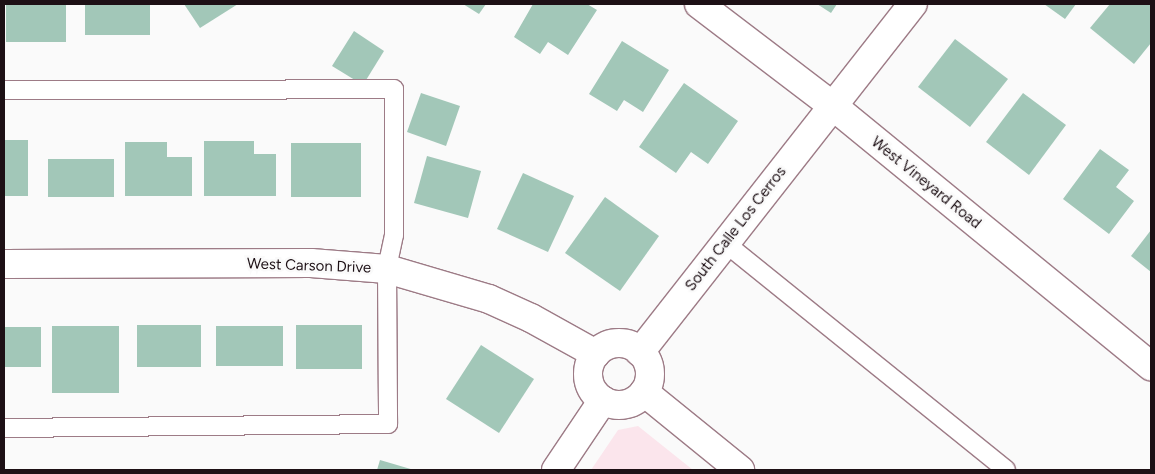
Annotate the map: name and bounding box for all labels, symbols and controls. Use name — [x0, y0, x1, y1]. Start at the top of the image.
street label: West Vineyard Road — [867, 133, 985, 233]
street label: South Calle Los Cerros — [682, 163, 790, 295]
street label: West Carson Drive — [247, 255, 371, 277]

